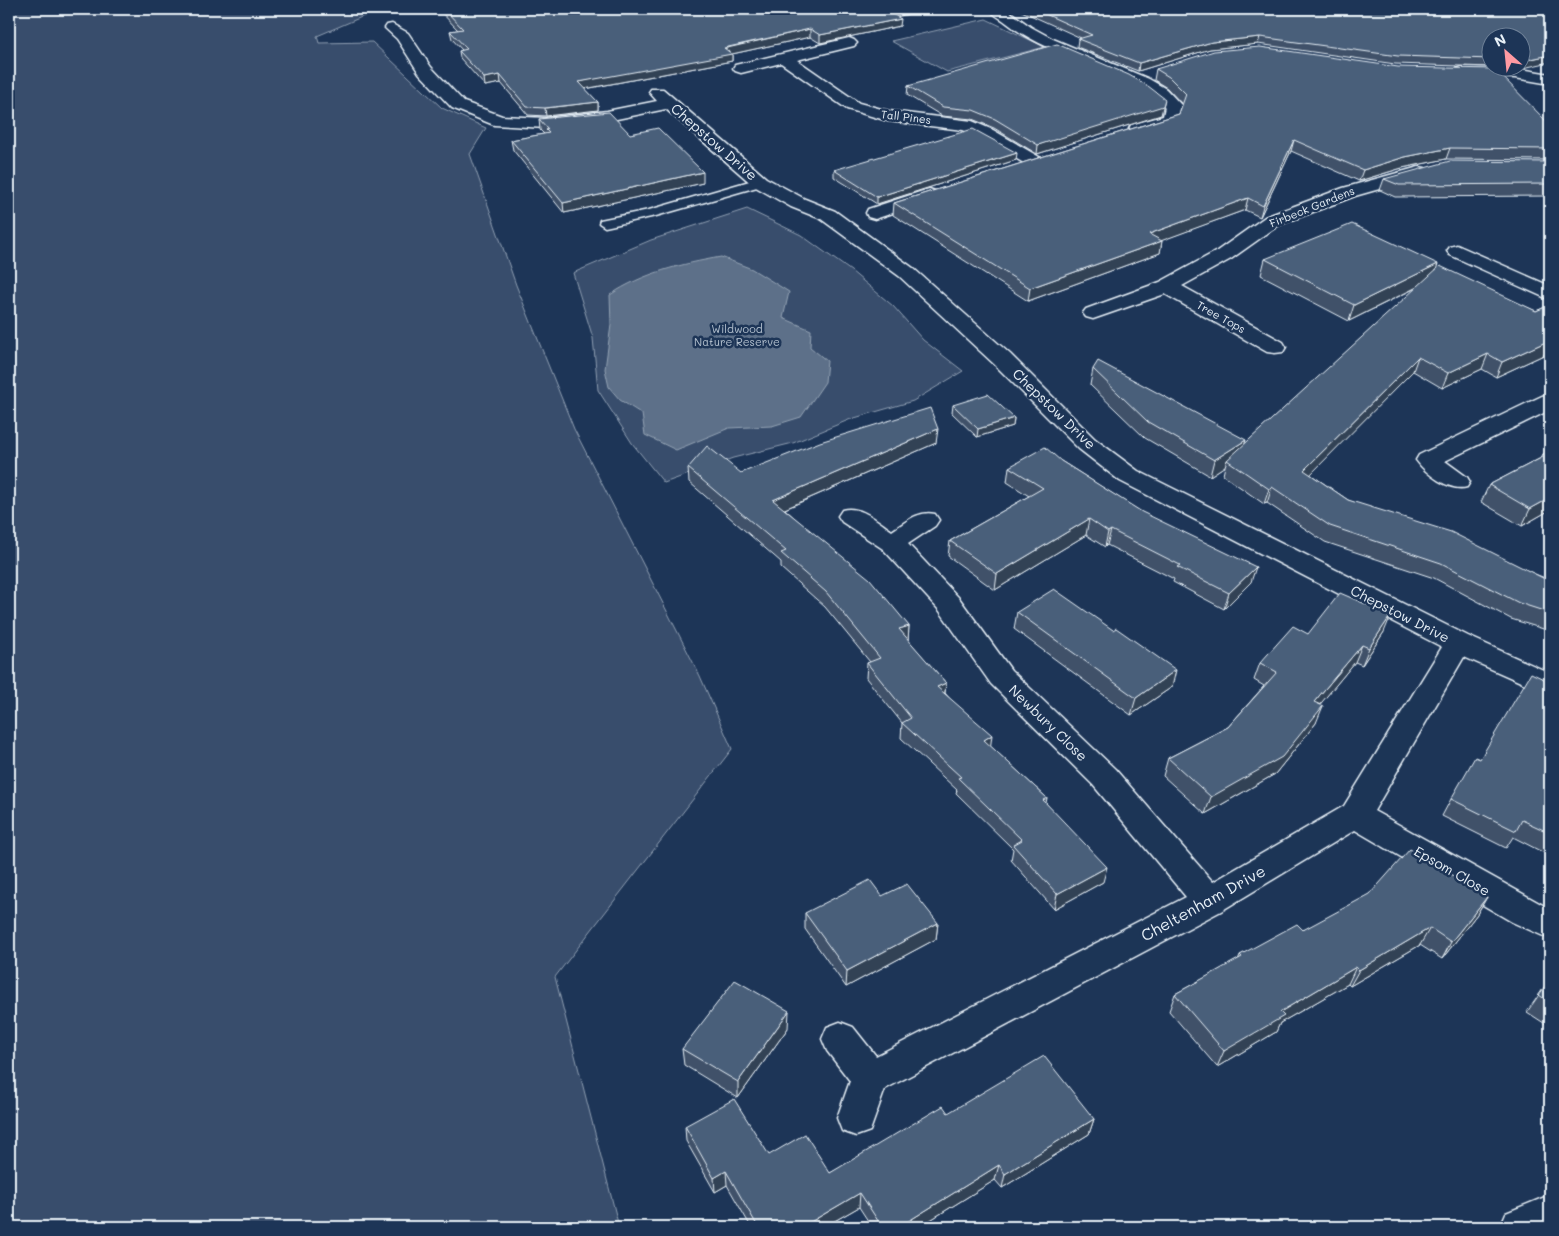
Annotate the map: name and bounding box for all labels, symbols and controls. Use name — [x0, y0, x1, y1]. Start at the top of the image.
north arrow — [1482, 28, 1532, 78]
text: N — [1491, 29, 1509, 51]
street label: Chepstow Drive — [667, 99, 762, 184]
street label: Tall Pines — [880, 106, 932, 127]
street label: Firbeck Gardens — [1267, 183, 1357, 230]
street label: Tree Tops — [1194, 297, 1248, 336]
park label: Wildwood Nature Reserve — [694, 321, 780, 349]
street label: Chepstow Drive — [1009, 364, 1100, 453]
street label: Chepstow Drive — [1347, 580, 1453, 647]
street label: Newbury Close — [1005, 680, 1092, 765]
street label: Epsom Close — [1411, 841, 1494, 900]
street label: Cheltenham Drive — [1137, 860, 1269, 946]

